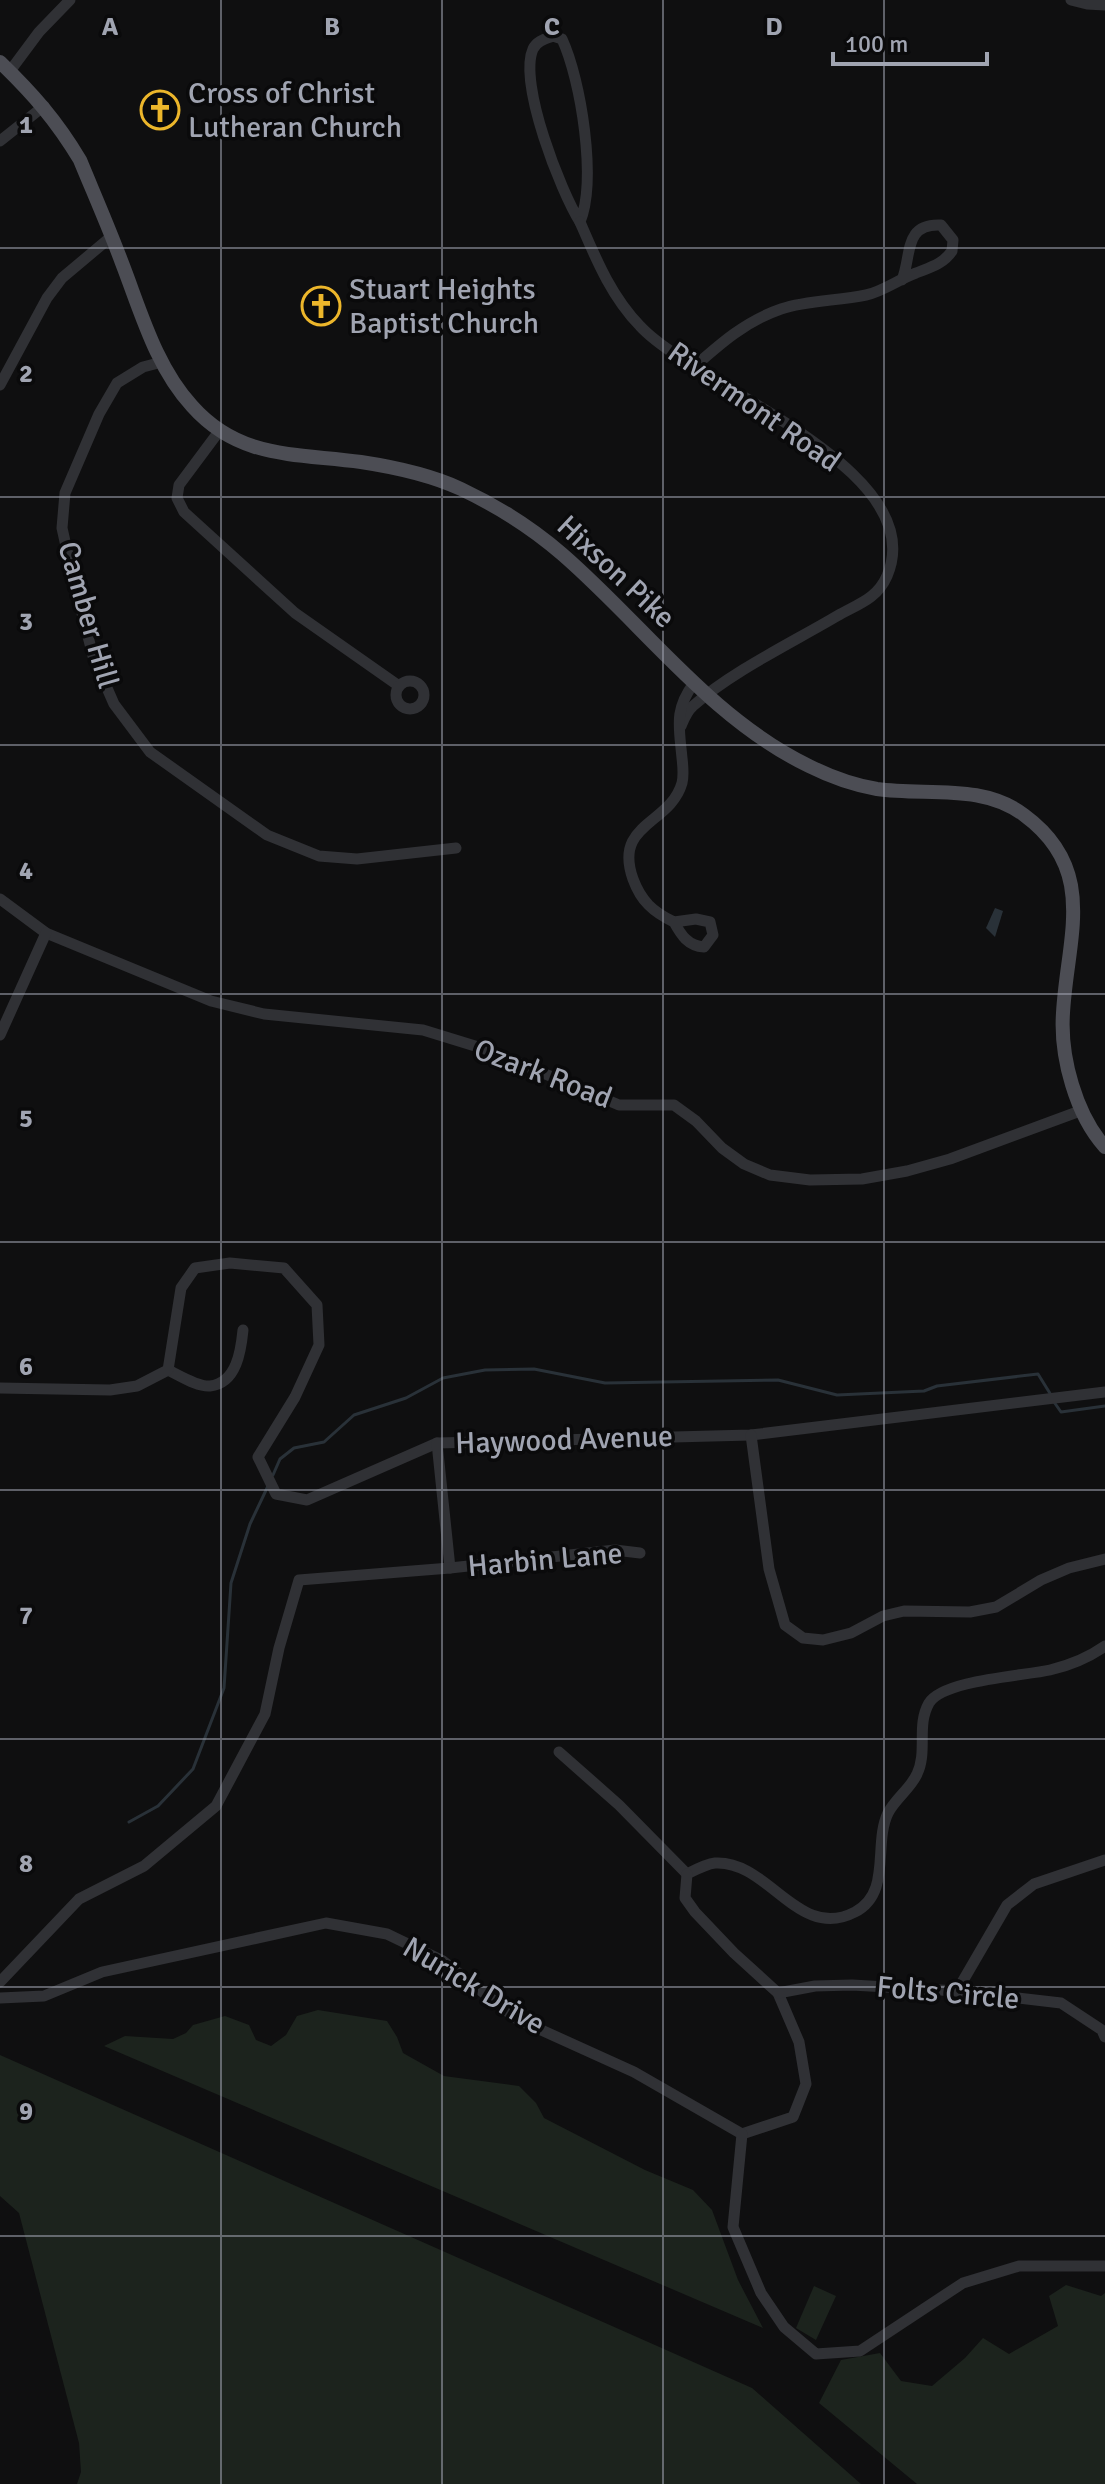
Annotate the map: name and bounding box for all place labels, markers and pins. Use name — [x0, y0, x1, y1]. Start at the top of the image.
place label: Cross of Christ Lutheran Church — [188, 75, 402, 146]
church icon: Cross of Christ Lutheran Church — [139, 89, 181, 131]
place label: Stuart Heights Baptist Church — [349, 271, 539, 342]
church icon: Stuart Heights Baptist Church — [300, 285, 342, 327]

